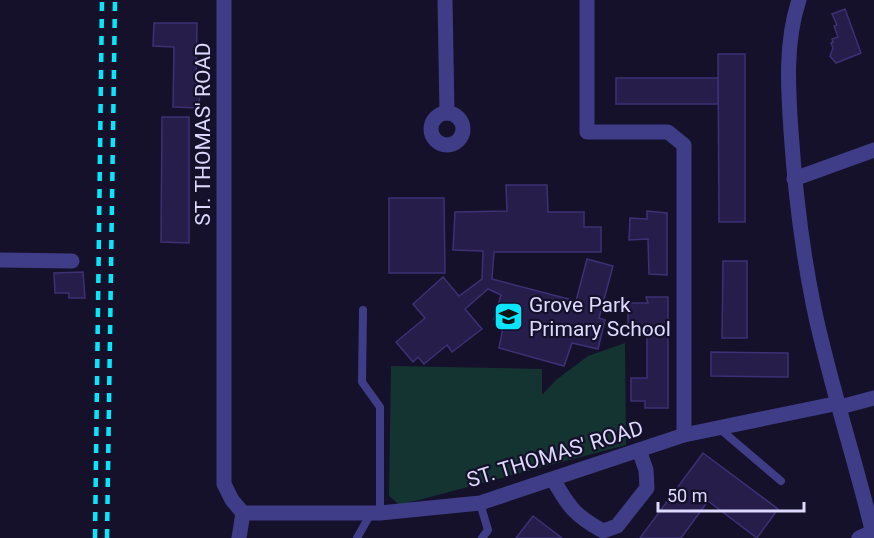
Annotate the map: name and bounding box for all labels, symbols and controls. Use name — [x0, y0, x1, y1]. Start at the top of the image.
street label: ST. THOMAS' ROAD — [191, 42, 215, 226]
place label: Grove Park Primary School — [529, 293, 671, 341]
school or university icon: Grove Park Primary School — [492, 301, 524, 333]
street label: ST. THOMAS' ROAD — [464, 416, 646, 492]
scale bar — [658, 475, 804, 513]
text: 50 m — [667, 485, 707, 506]

